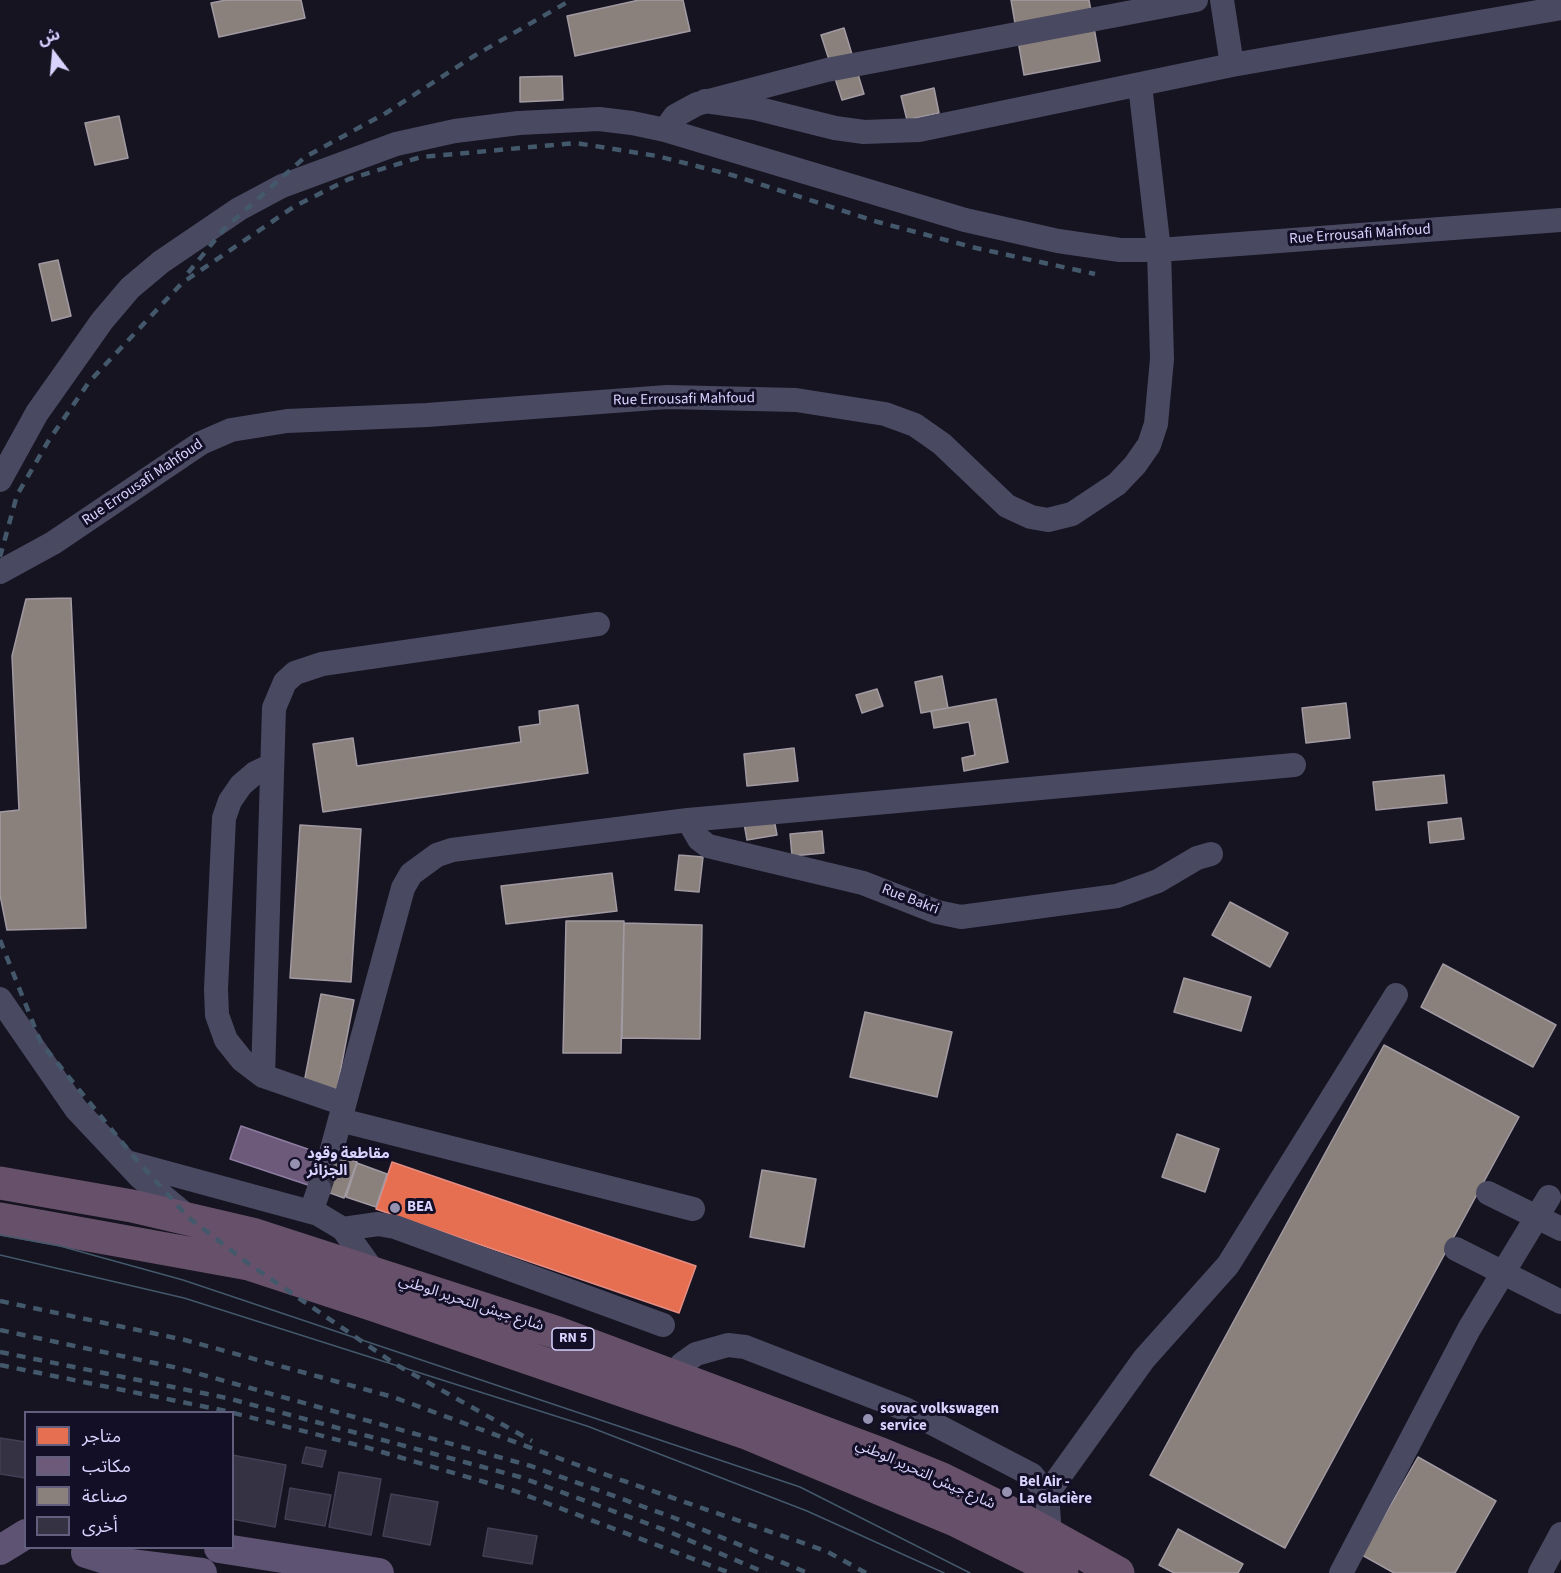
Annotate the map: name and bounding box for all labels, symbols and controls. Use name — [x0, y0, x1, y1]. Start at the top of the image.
text: ش — [35, 23, 63, 50]
north arrow — [24, 24, 84, 84]
street label: Rue Errousafi Mahfoud — [1289, 221, 1431, 249]
street label: Rue Errousafi Mahfoud — [613, 390, 755, 410]
street label: Rue Errousafi Mahfoud — [79, 436, 207, 530]
street label: Rue Bakri — [879, 881, 941, 919]
place label: مقاطعة وقود الجزائر — [307, 1146, 390, 1181]
marker: مقاطعة وقود الجزائر — [288, 1157, 302, 1171]
place label: BEA — [407, 1199, 433, 1217]
marker: BEA — [388, 1201, 402, 1215]
street label: شارع جيش التحرير الوطني — [396, 1272, 546, 1336]
road number: RN 5 — [552, 1328, 594, 1350]
place label: sovac volkswagen service — [880, 1401, 999, 1436]
legend — [24, 1411, 234, 1549]
marker: sovac volkswagen service — [861, 1412, 875, 1426]
text: متاجر — [82, 1424, 121, 1449]
street label: شارع جيش التحرير الوطني — [852, 1436, 998, 1514]
text: مكاتب — [82, 1454, 131, 1479]
place label: Bel Air - La Glacière — [1019, 1474, 1092, 1509]
text: صناعة — [82, 1484, 127, 1509]
marker: Bel Air - La Glacière — [1000, 1485, 1014, 1499]
text: أخرى — [82, 1514, 118, 1539]

